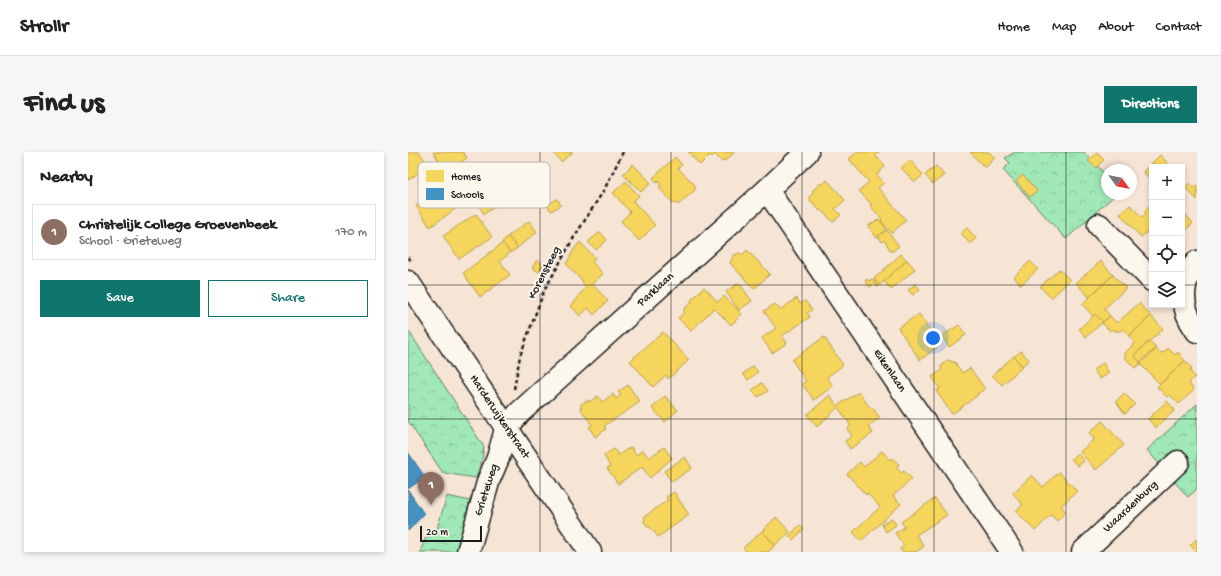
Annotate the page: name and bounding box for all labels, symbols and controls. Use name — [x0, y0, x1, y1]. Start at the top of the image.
text: Strollr — [20, 16, 68, 39]
text: Home — [998, 19, 1030, 36]
text: Map — [1052, 19, 1076, 36]
text: About — [1098, 19, 1134, 36]
text: Contact — [1156, 19, 1201, 36]
button: Directions — [1104, 86, 1197, 123]
text: Find us — [24, 88, 104, 121]
legend — [418, 162, 550, 208]
north arrow — [1101, 164, 1137, 200]
map controls — [1149, 164, 1185, 308]
button: + — [1149, 164, 1185, 200]
text: Nearby — [40, 168, 93, 188]
text: Homes — [451, 172, 481, 184]
text: Schools — [451, 190, 485, 202]
button: − — [1149, 200, 1185, 236]
text: Christelijk College Groevenbeek — [79, 216, 276, 234]
text: 1 — [51, 225, 57, 240]
text: 170 m — [335, 225, 367, 240]
text: School · Grieteweg — [79, 234, 182, 249]
button: locate — [1149, 236, 1185, 272]
street label: Korensteeg — [526, 244, 564, 302]
street label: Parklaan — [634, 270, 677, 311]
button: layers — [1149, 272, 1185, 308]
button: Save — [40, 280, 200, 317]
button: Share — [208, 280, 368, 317]
your location — [923, 328, 943, 348]
street label: Eikenlaan — [869, 347, 909, 395]
street label: Harderwijkerstraat — [466, 372, 533, 463]
street label: Grieteweg — [472, 462, 502, 518]
pin: 1 — [418, 472, 444, 505]
street label: Waardenburg — [1101, 478, 1161, 536]
scale bar — [420, 524, 482, 543]
text: 20 m — [426, 527, 448, 539]

